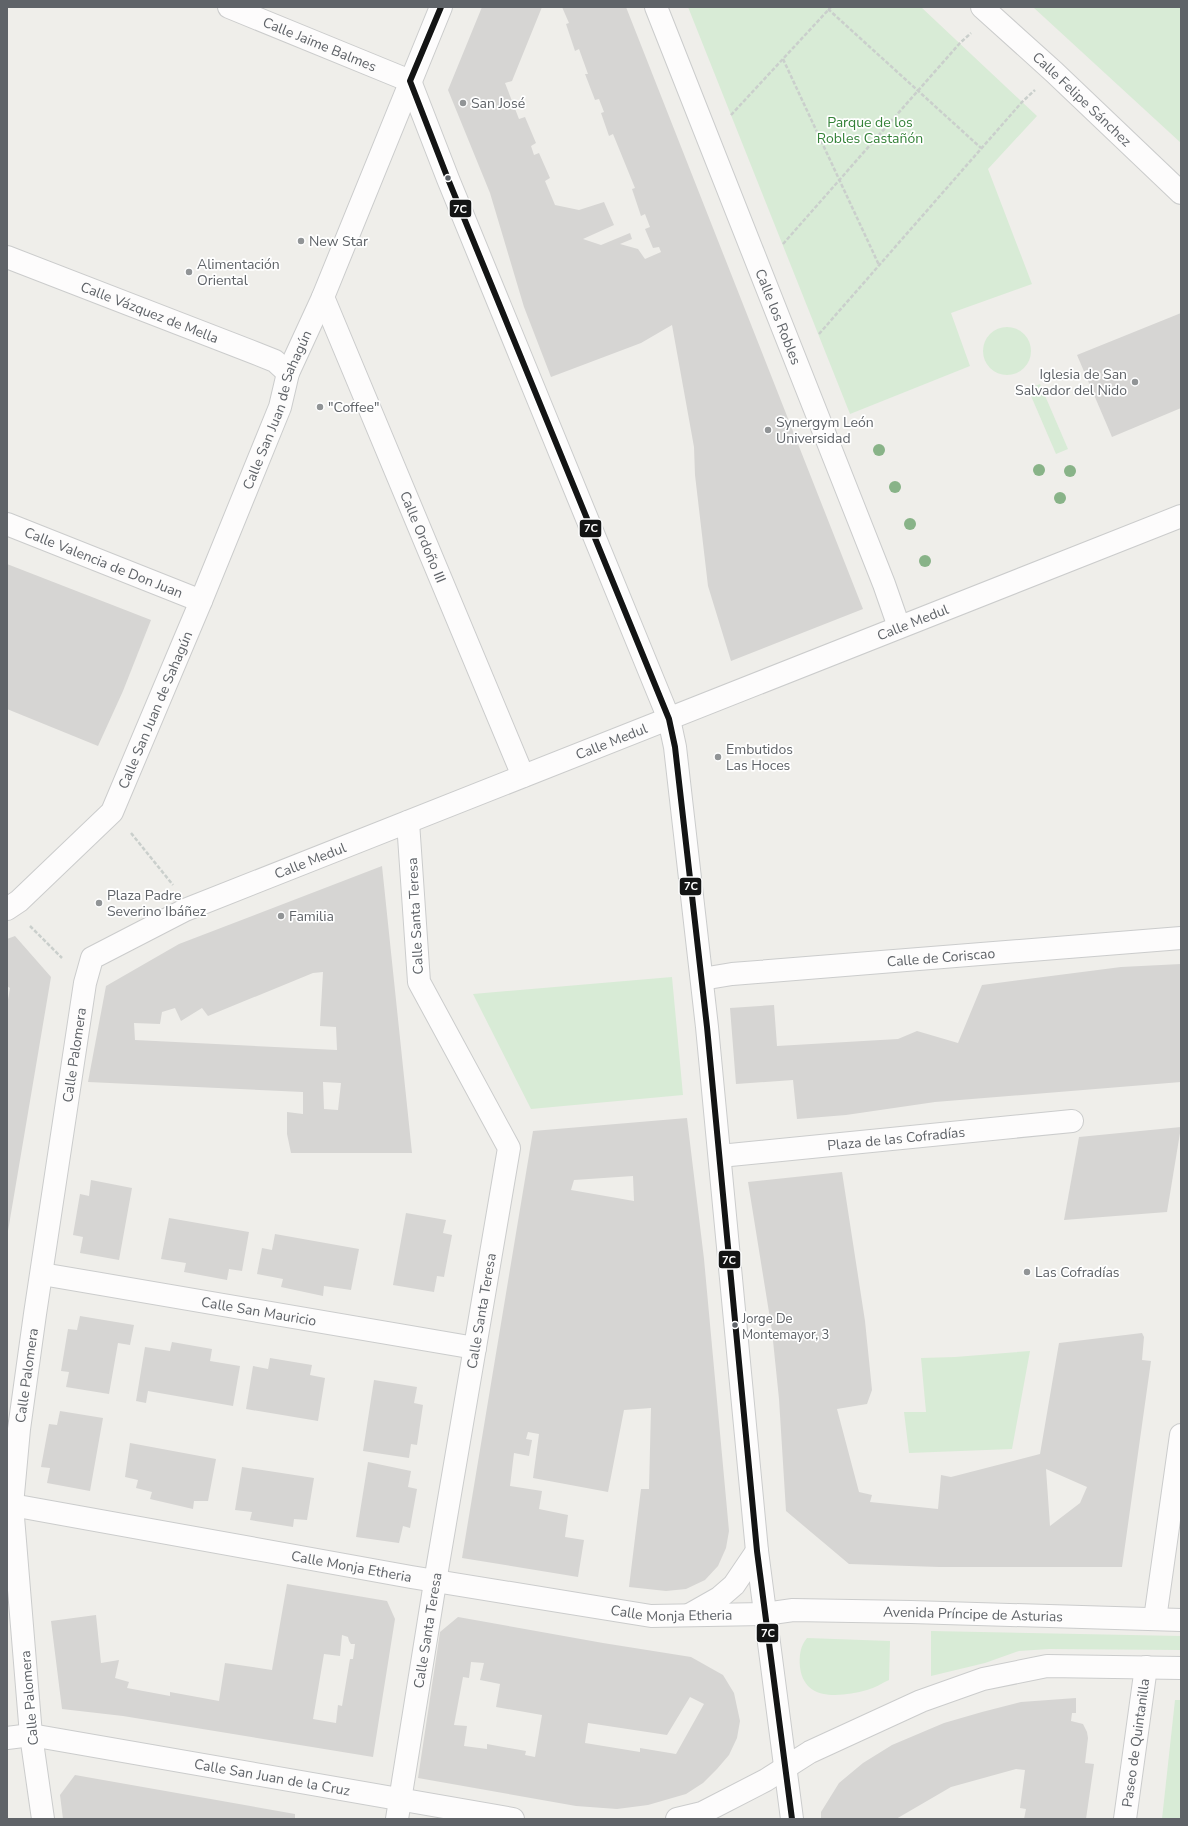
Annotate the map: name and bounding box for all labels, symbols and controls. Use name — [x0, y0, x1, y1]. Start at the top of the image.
street label: Calle Jaime Balmes — [260, 13, 380, 76]
street label: Calle Felipe Sánchez — [1028, 48, 1136, 151]
place label: San José — [471, 94, 525, 113]
marker: San José — [458, 98, 468, 108]
park label: Parque de los Robles Castañón — [817, 113, 923, 148]
unlabelled marker — [443, 173, 453, 183]
line badge: 7C — [449, 199, 472, 218]
text: 7C — [453, 202, 468, 217]
place label: New Star — [309, 232, 368, 251]
marker: New Star — [296, 236, 306, 246]
place label: Alimentación Oriental — [197, 255, 280, 290]
street label: Calle los Robles — [750, 266, 806, 368]
marker: Alimentación Oriental — [184, 267, 194, 277]
street label: Calle Vázquez de Mella — [78, 277, 221, 348]
street label: Calle San Juan de Sahagún — [238, 327, 316, 493]
place label: Iglesia de San Salvador del Nido — [1015, 365, 1127, 400]
marker: Iglesia de San Salvador del Nido — [1130, 377, 1140, 387]
place label: "Coffee" — [328, 398, 379, 417]
marker: "Coffee" — [315, 402, 325, 412]
place label: Synergym León Universidad — [776, 413, 874, 448]
marker: Synergym León Universidad — [763, 425, 773, 435]
street label: Calle Ordoño III — [395, 488, 450, 586]
line badge: 7C — [579, 519, 602, 538]
text: 7C — [584, 521, 599, 536]
street label: Calle Valencia de Don Juan — [21, 523, 186, 603]
street label: Calle Medul — [874, 600, 952, 645]
street label: Calle San Juan de Sahagún — [114, 628, 197, 792]
street label: Calle Medul — [573, 719, 651, 765]
place label: Embutidos Las Hoces — [726, 740, 793, 775]
marker: Embutidos Las Hoces — [713, 752, 723, 762]
street label: Calle Medul — [272, 838, 350, 884]
street label: Calle Santa Teresa — [403, 857, 428, 975]
line badge: 7C — [679, 877, 702, 896]
text: 7C — [684, 879, 699, 894]
place label: Plaza Padre Severino Ibáñez — [107, 886, 207, 921]
marker: Plaza Padre Severino Ibáñez — [94, 898, 104, 908]
place label: Familia — [289, 907, 334, 926]
marker: Familia — [276, 911, 286, 921]
street label: Calle de Coriscao — [886, 944, 996, 972]
street label: Calle Palomera — [58, 1006, 91, 1104]
street label: Plaza de las Cofradías — [826, 1123, 966, 1155]
line badge: 7C — [718, 1250, 741, 1269]
street label: Calle Santa Teresa — [462, 1252, 501, 1370]
text: 7C — [722, 1253, 737, 1268]
place label: Las Cofradías — [1035, 1263, 1120, 1282]
marker: Las Cofradías — [1022, 1267, 1032, 1277]
street label: Calle San Mauricio — [200, 1292, 318, 1331]
place label: Jorge De Montemayor, 3 — [741, 1310, 829, 1344]
marker: Jorge De Montemayor, 3 — [730, 1320, 740, 1330]
street label: Calle Palomera — [11, 1327, 43, 1424]
street label: Calle Monja Etheria — [290, 1547, 413, 1587]
street label: Calle Santa Teresa — [409, 1571, 446, 1690]
street label: Calle Monja Etheria — [609, 1601, 733, 1626]
street label: Avenida Príncipe de Asturias — [883, 1603, 1064, 1627]
line badge: 7C — [756, 1623, 779, 1643]
text: 7C — [761, 1626, 776, 1641]
street label: Calle Palomera — [16, 1650, 43, 1746]
street label: Paseo de Quintanilla — [1118, 1677, 1154, 1808]
street label: Calle San Juan de la Cruz — [193, 1755, 352, 1801]

